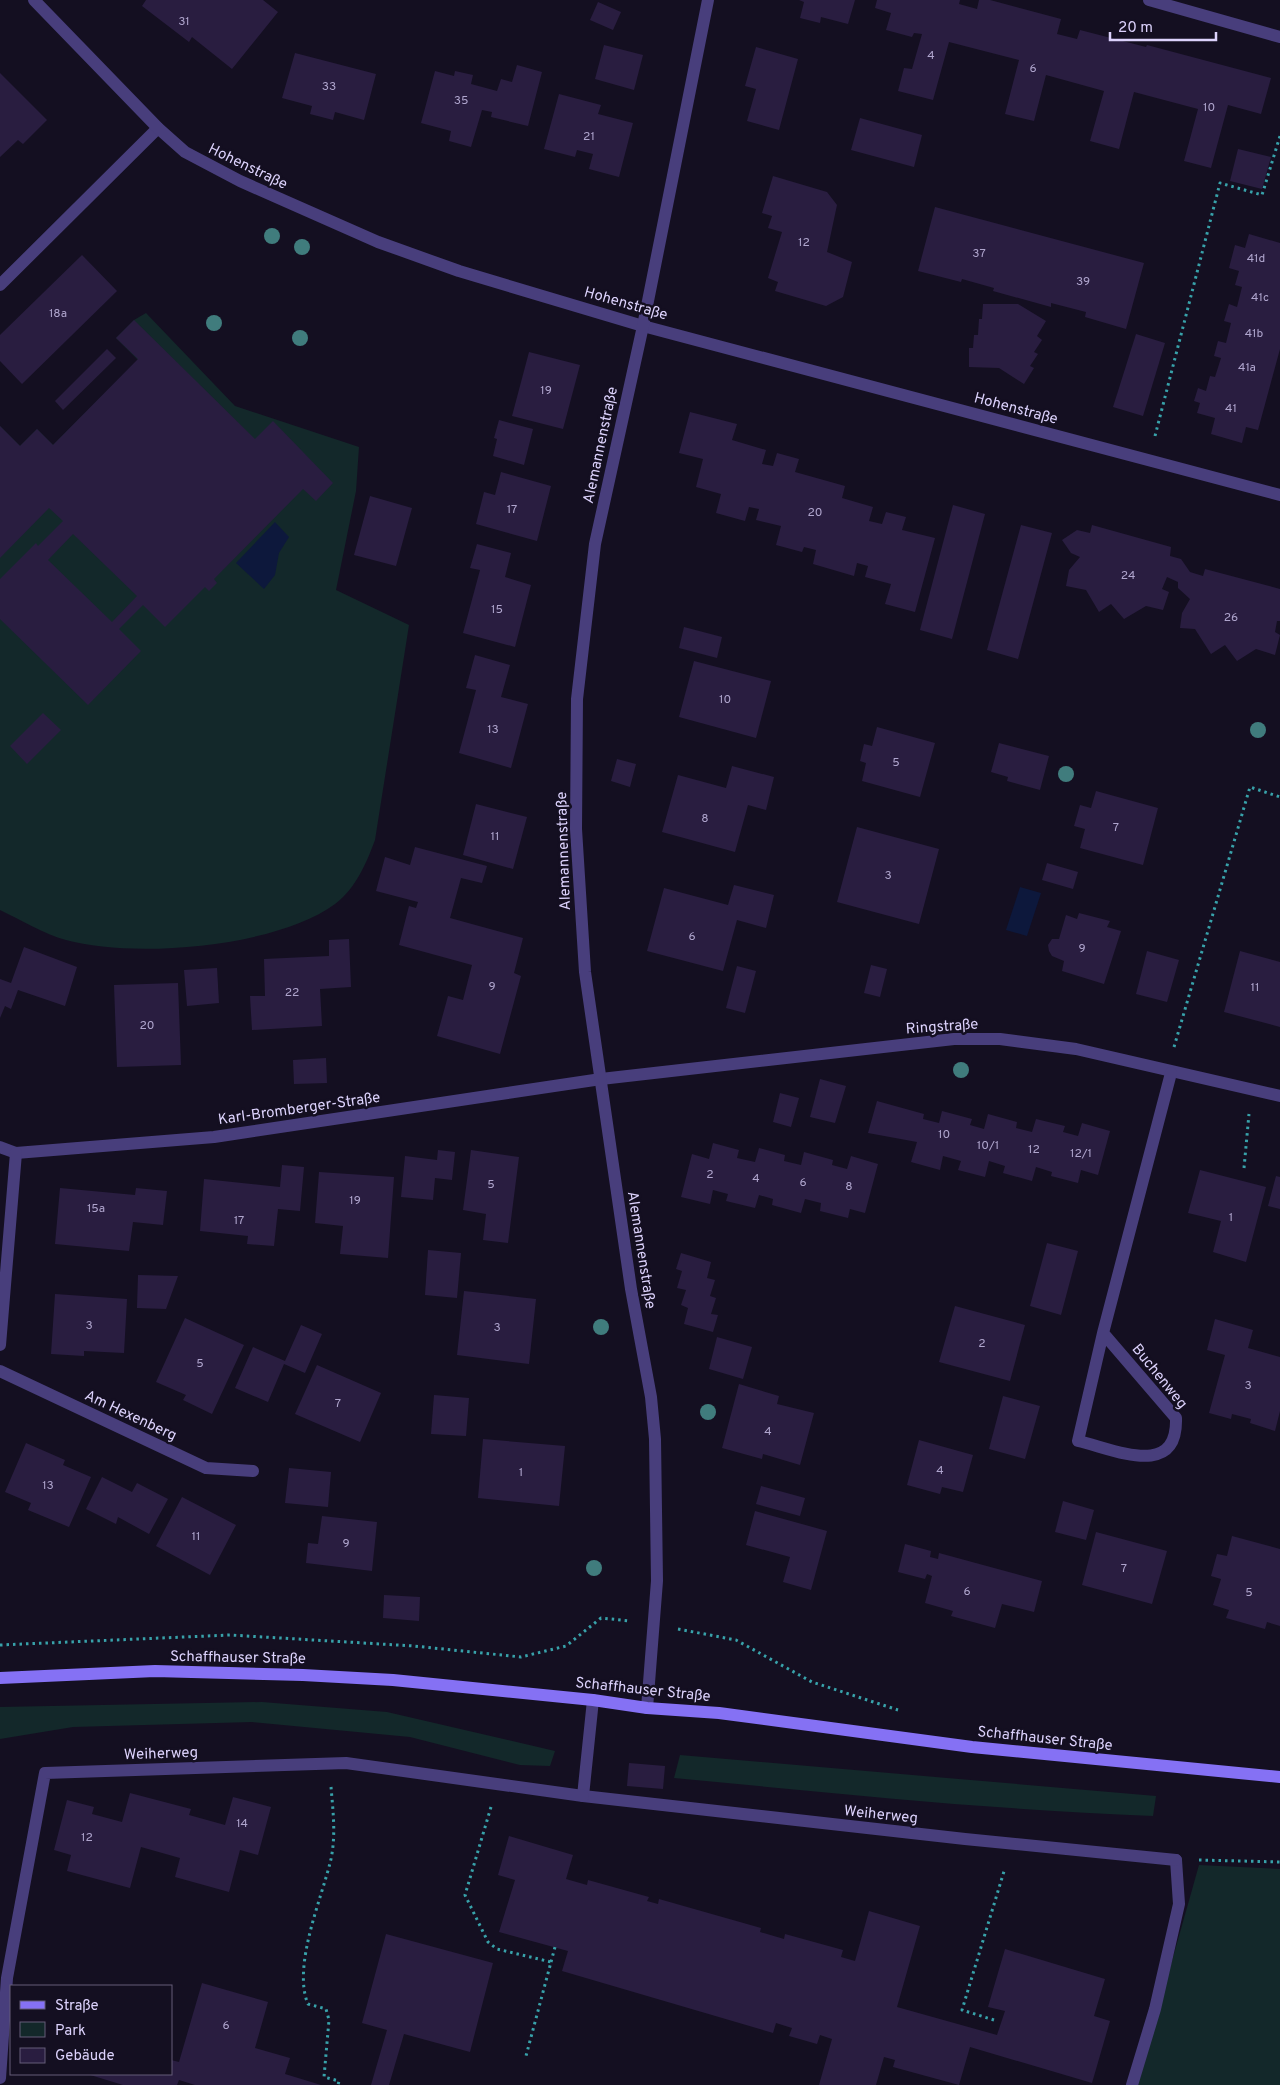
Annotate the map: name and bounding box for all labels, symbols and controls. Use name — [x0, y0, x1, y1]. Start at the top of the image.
scale bar — [1110, 10, 1216, 42]
house number: 31 — [178, 14, 190, 30]
text: 20 m — [1118, 19, 1153, 38]
house number: 4 — [927, 48, 935, 64]
house number: 6 — [1029, 61, 1037, 77]
house number: 33 — [322, 79, 336, 95]
house number: 35 — [454, 93, 468, 109]
house number: 10 — [1203, 100, 1215, 116]
house number: 21 — [583, 129, 595, 145]
street label: Hohenstraße — [205, 140, 290, 195]
house number: 12 — [798, 235, 810, 251]
house number: 37 — [972, 246, 986, 262]
house number: 41d — [1247, 251, 1265, 267]
house number: 39 — [1076, 274, 1090, 290]
street label: Hohenstraße — [582, 283, 670, 325]
house number: 41c — [1251, 290, 1269, 306]
house number: 18a — [49, 306, 67, 322]
house number: 41b — [1245, 326, 1264, 342]
house number: 41a — [1238, 360, 1256, 376]
house number: 19 — [540, 383, 552, 399]
street label: Alemannenstraße — [580, 385, 623, 505]
street label: Hohenstraße — [972, 389, 1060, 430]
house number: 41 — [1225, 401, 1237, 417]
house number: 17 — [507, 502, 517, 518]
house number: 20 — [807, 505, 823, 521]
house number: 24 — [1121, 568, 1135, 584]
house number: 15 — [491, 602, 503, 618]
house number: 26 — [1224, 610, 1238, 626]
house number: 10 — [719, 692, 731, 708]
house number: 13 — [487, 722, 499, 738]
house number: 5 — [892, 755, 900, 771]
street label: Alemannenstraße — [553, 791, 576, 911]
house number: 8 — [701, 811, 709, 827]
house number: 7 — [1113, 820, 1119, 836]
house number: 11 — [491, 829, 499, 845]
house number: 3 — [884, 868, 892, 884]
house number: 6 — [688, 929, 696, 945]
house number: 9 — [1078, 941, 1086, 957]
house number: 9 — [488, 979, 496, 995]
house number: 11 — [1251, 980, 1259, 996]
house number: 22 — [285, 985, 299, 1001]
street label: Ringstraße — [905, 1015, 979, 1040]
house number: 20 — [139, 1018, 155, 1034]
street label: Karl-Bromberger-Straße — [217, 1089, 382, 1130]
house number: 10 — [938, 1127, 950, 1143]
house number: 10/1 — [977, 1138, 999, 1154]
house number: 12 — [1028, 1142, 1040, 1158]
house number: 12/1 — [1070, 1146, 1092, 1162]
house number: 2 — [706, 1167, 714, 1183]
house number: 4 — [752, 1171, 760, 1187]
house number: 6 — [799, 1175, 807, 1191]
house number: 5 — [487, 1177, 495, 1193]
house number: 8 — [845, 1179, 853, 1195]
street label: Alemannenstraße — [622, 1190, 659, 1310]
house number: 19 — [349, 1193, 361, 1209]
house number: 15a — [87, 1201, 105, 1217]
house number: 1 — [1229, 1210, 1233, 1226]
house number: 17 — [234, 1213, 244, 1229]
house number: 3 — [85, 1318, 93, 1334]
house number: 3 — [493, 1320, 501, 1336]
house number: 2 — [978, 1336, 986, 1352]
street label: Buchenweg — [1127, 1341, 1191, 1413]
house number: 5 — [196, 1356, 204, 1372]
house number: 3 — [1244, 1378, 1252, 1394]
street label: Am Hexenberg — [81, 1387, 179, 1446]
house number: 7 — [335, 1396, 341, 1412]
house number: 4 — [764, 1424, 772, 1440]
house number: 4 — [936, 1463, 944, 1479]
house number: 1 — [519, 1465, 523, 1481]
house number: 13 — [42, 1478, 54, 1494]
house number: 11 — [192, 1529, 200, 1545]
house number: 9 — [342, 1536, 350, 1552]
house number: 7 — [1121, 1561, 1127, 1577]
house number: 6 — [963, 1584, 971, 1600]
house number: 5 — [1245, 1585, 1253, 1601]
street label: Schaffhauser Straße — [170, 1648, 306, 1669]
street label: Schaffhauser Straße — [574, 1674, 711, 1707]
street label: Schaffhauser Straße — [976, 1723, 1113, 1756]
street label: Weiherweg — [124, 1744, 199, 1765]
street label: Weiherweg — [843, 1802, 919, 1829]
house number: 14 — [236, 1816, 248, 1832]
house number: 12 — [81, 1830, 93, 1846]
legend — [10, 1985, 172, 2075]
text: Straße — [55, 1997, 99, 2016]
house number: 6 — [222, 2018, 230, 2034]
text: Park — [55, 2022, 86, 2041]
text: Gebäude — [55, 2047, 115, 2066]

